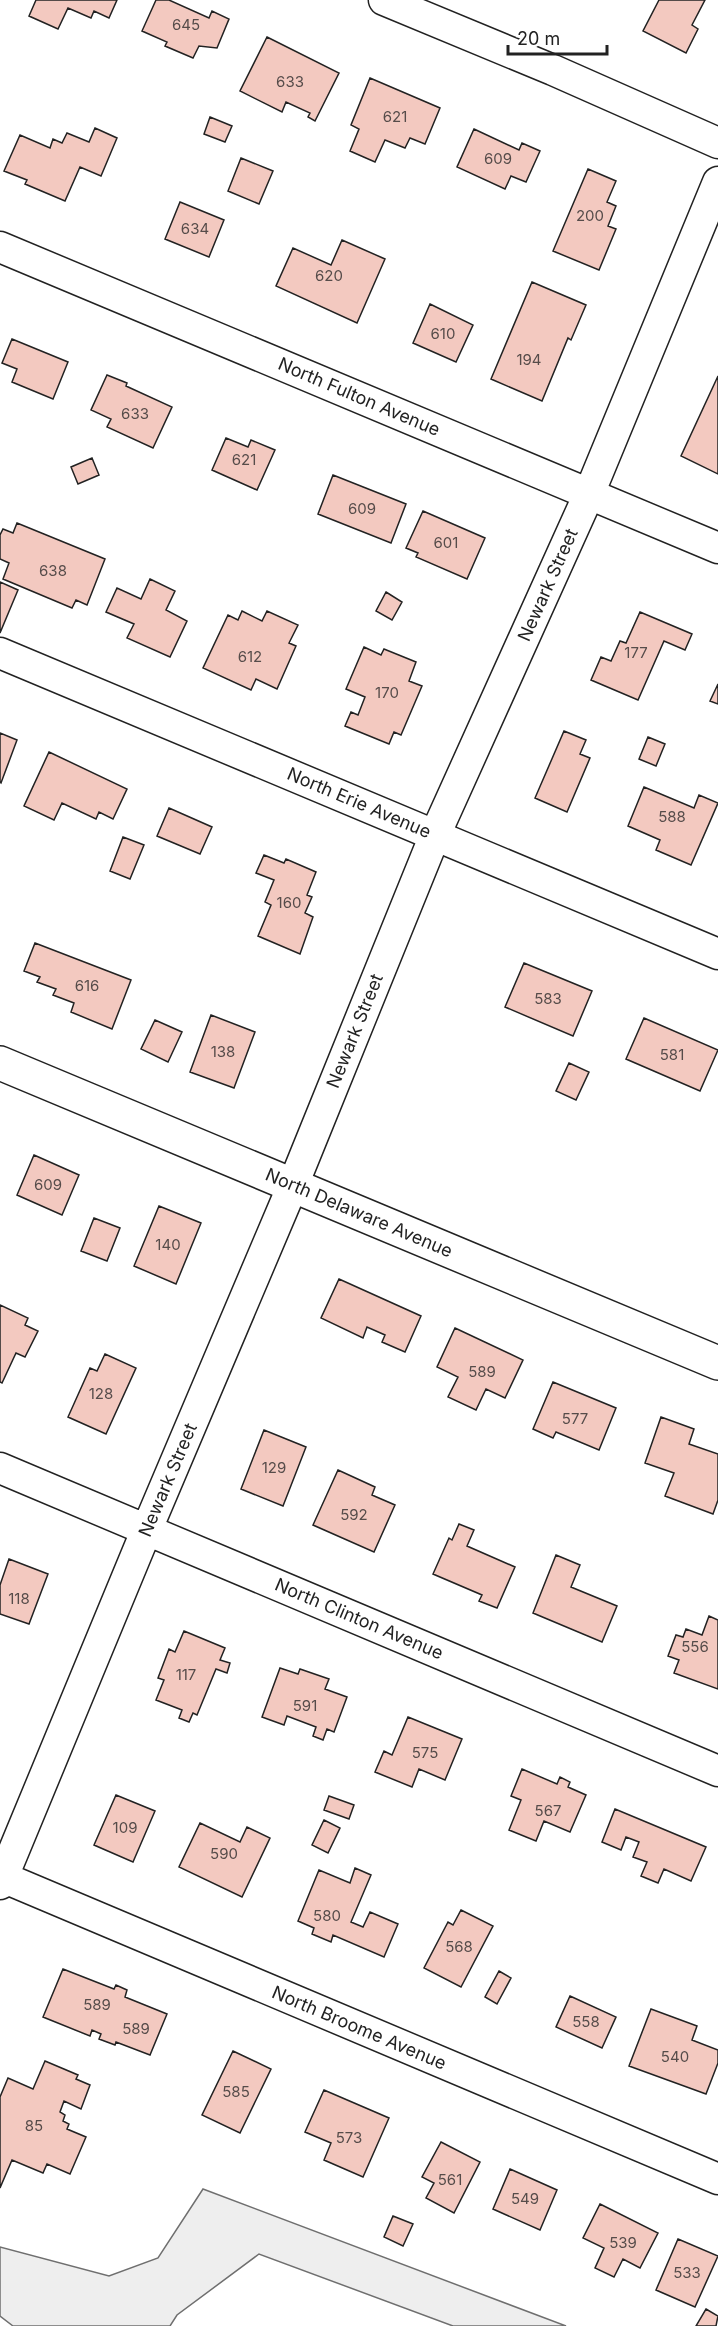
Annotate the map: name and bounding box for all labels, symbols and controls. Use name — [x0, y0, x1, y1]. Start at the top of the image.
house number: 645 — [172, 15, 200, 34]
scale bar — [508, 18, 607, 56]
text: 20 m — [517, 28, 560, 49]
house number: 633 — [276, 72, 304, 91]
house number: 621 — [383, 107, 407, 126]
house number: 609 — [484, 149, 512, 168]
house number: 200 — [576, 206, 604, 225]
house number: 634 — [181, 219, 209, 238]
house number: 620 — [315, 266, 343, 285]
house number: 610 — [431, 324, 455, 343]
house number: 194 — [516, 350, 542, 369]
street label: North Fulton Avenue — [275, 353, 443, 440]
house number: 633 — [121, 404, 149, 423]
house number: 621 — [232, 450, 256, 469]
house number: 609 — [348, 499, 376, 518]
street label: Newark Street — [513, 525, 582, 645]
house number: 601 — [434, 533, 458, 552]
house number: 638 — [39, 561, 67, 580]
house number: 177 — [624, 643, 648, 662]
house number: 612 — [238, 647, 262, 666]
house number: 170 — [375, 683, 399, 702]
street label: North Erie Avenue — [284, 763, 434, 842]
house number: 588 — [658, 807, 686, 826]
house number: 160 — [277, 893, 301, 912]
street label: Newark Street — [322, 971, 387, 1091]
house number: 616 — [75, 976, 99, 995]
house number: 583 — [534, 989, 562, 1008]
house number: 138 — [211, 1042, 235, 1061]
house number: 581 — [660, 1045, 684, 1064]
street label: North Delaware Avenue — [263, 1164, 456, 1261]
house number: 609 — [34, 1175, 62, 1194]
house number: 140 — [155, 1235, 181, 1254]
house number: 589 — [468, 1362, 496, 1381]
house number: 128 — [89, 1384, 113, 1403]
house number: 577 — [562, 1409, 588, 1428]
street label: Newark Street — [134, 1420, 201, 1540]
house number: 129 — [262, 1458, 286, 1477]
house number: 592 — [340, 1505, 368, 1524]
street label: North Clinton Avenue — [272, 1574, 447, 1664]
house number: 118 — [8, 1589, 30, 1608]
house number: 556 — [681, 1637, 709, 1656]
house number: 117 — [176, 1665, 196, 1684]
house number: 591 — [293, 1696, 317, 1715]
house number: 575 — [412, 1743, 438, 1762]
house number: 567 — [535, 1801, 561, 1820]
house number: 109 — [113, 1818, 137, 1837]
house number: 590 — [210, 1844, 238, 1863]
house number: 580 — [313, 1906, 341, 1925]
house number: 568 — [445, 1937, 473, 1956]
street label: North Broome Avenue — [269, 1981, 450, 2074]
house number: 589 — [83, 1995, 111, 2014]
house number: 558 — [572, 2012, 600, 2031]
house number: 589 — [122, 2019, 150, 2038]
house number: 540 — [661, 2047, 689, 2066]
house number: 585 — [222, 2082, 250, 2101]
house number: 85 — [25, 2116, 43, 2135]
house number: 573 — [336, 2128, 362, 2147]
house number: 561 — [438, 2170, 462, 2189]
house number: 549 — [511, 2189, 539, 2208]
house number: 539 — [609, 2233, 637, 2252]
house number: 533 — [673, 2263, 701, 2282]

